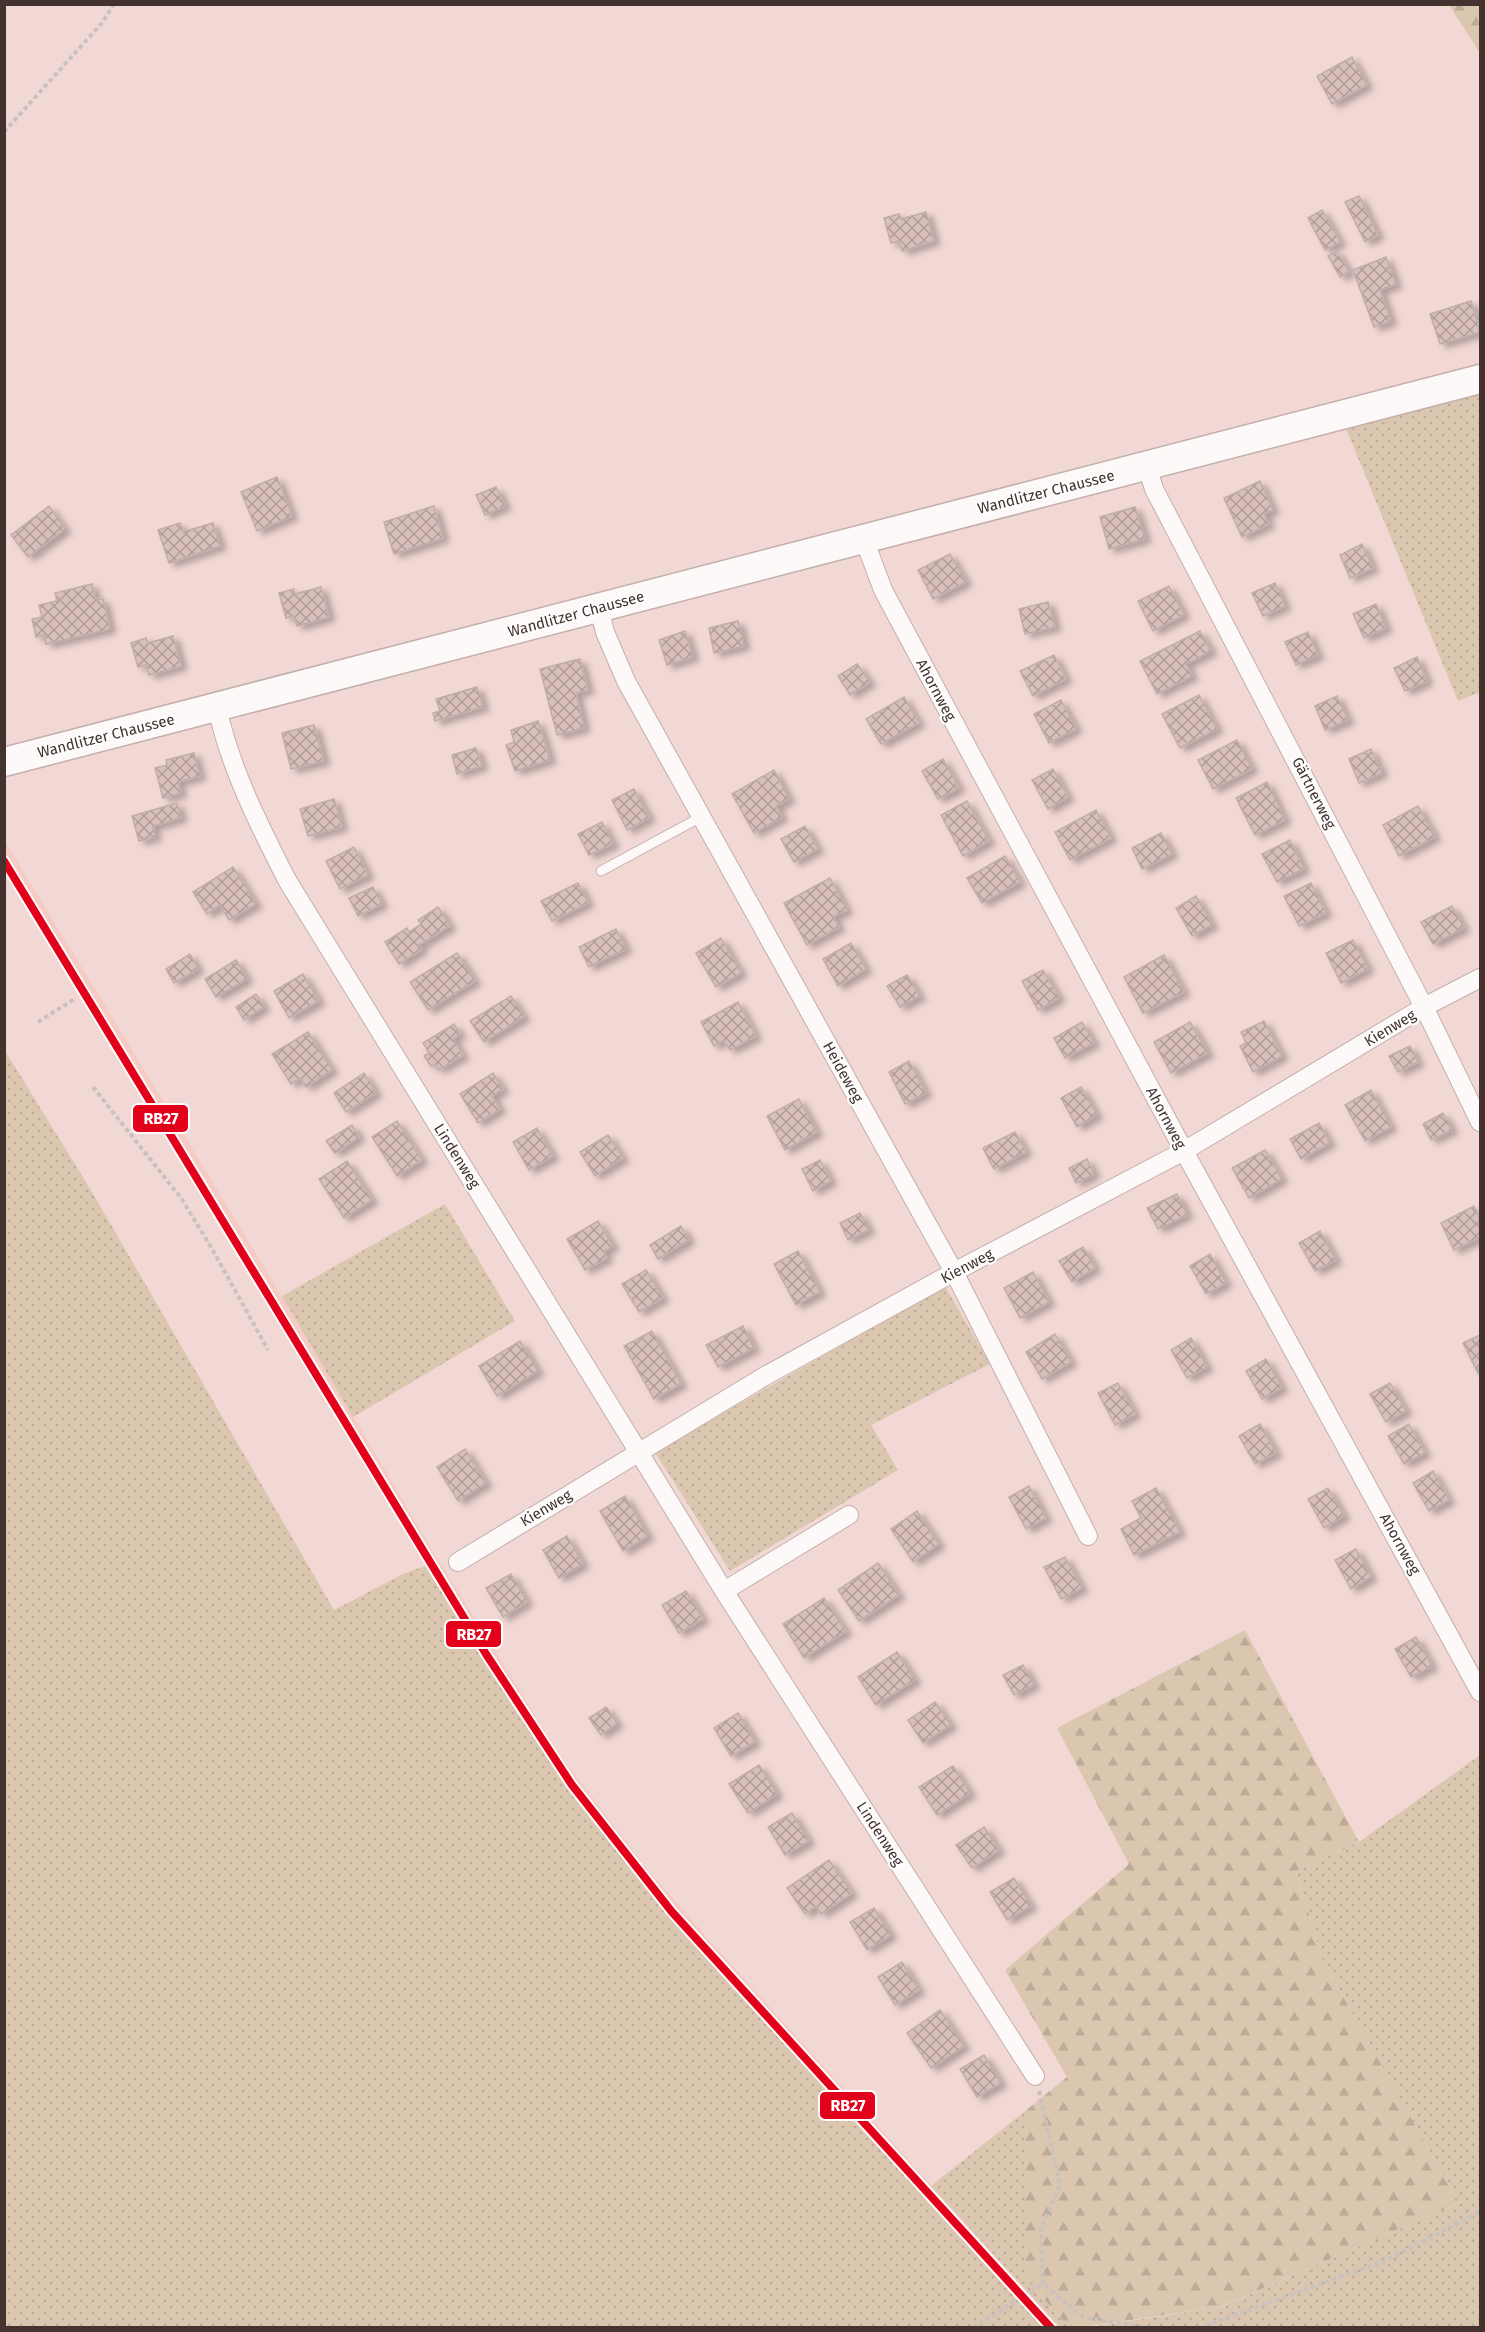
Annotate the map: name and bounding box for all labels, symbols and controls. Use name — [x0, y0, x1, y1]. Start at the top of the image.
street label: Wandlitzer Chaussee — [976, 466, 1116, 518]
street label: Wandlitzer Chaussee — [506, 587, 646, 641]
street label: Ahornweg — [912, 656, 960, 724]
street label: Wandlitzer Chaussee — [36, 710, 176, 762]
street label: Gärtnerweg — [1288, 754, 1340, 832]
street label: Kienweg — [1361, 1006, 1419, 1050]
street label: Heideweg — [819, 1039, 867, 1106]
street label: Ahornweg — [1142, 1084, 1190, 1152]
line badge: RB27 — [132, 1104, 189, 1133]
text: RB27 — [143, 1109, 179, 1128]
street label: Lindenweg — [430, 1120, 484, 1192]
street label: Kienweg — [938, 1245, 996, 1287]
street label: Kienweg — [517, 1486, 575, 1530]
street label: Ahornweg — [1376, 1510, 1424, 1578]
line badge: RB27 — [445, 1620, 502, 1648]
text: RB27 — [456, 1625, 492, 1644]
street label: Lindenweg — [853, 1798, 908, 1870]
line badge: RB27 — [819, 2091, 876, 2120]
text: RB27 — [830, 2096, 866, 2115]

